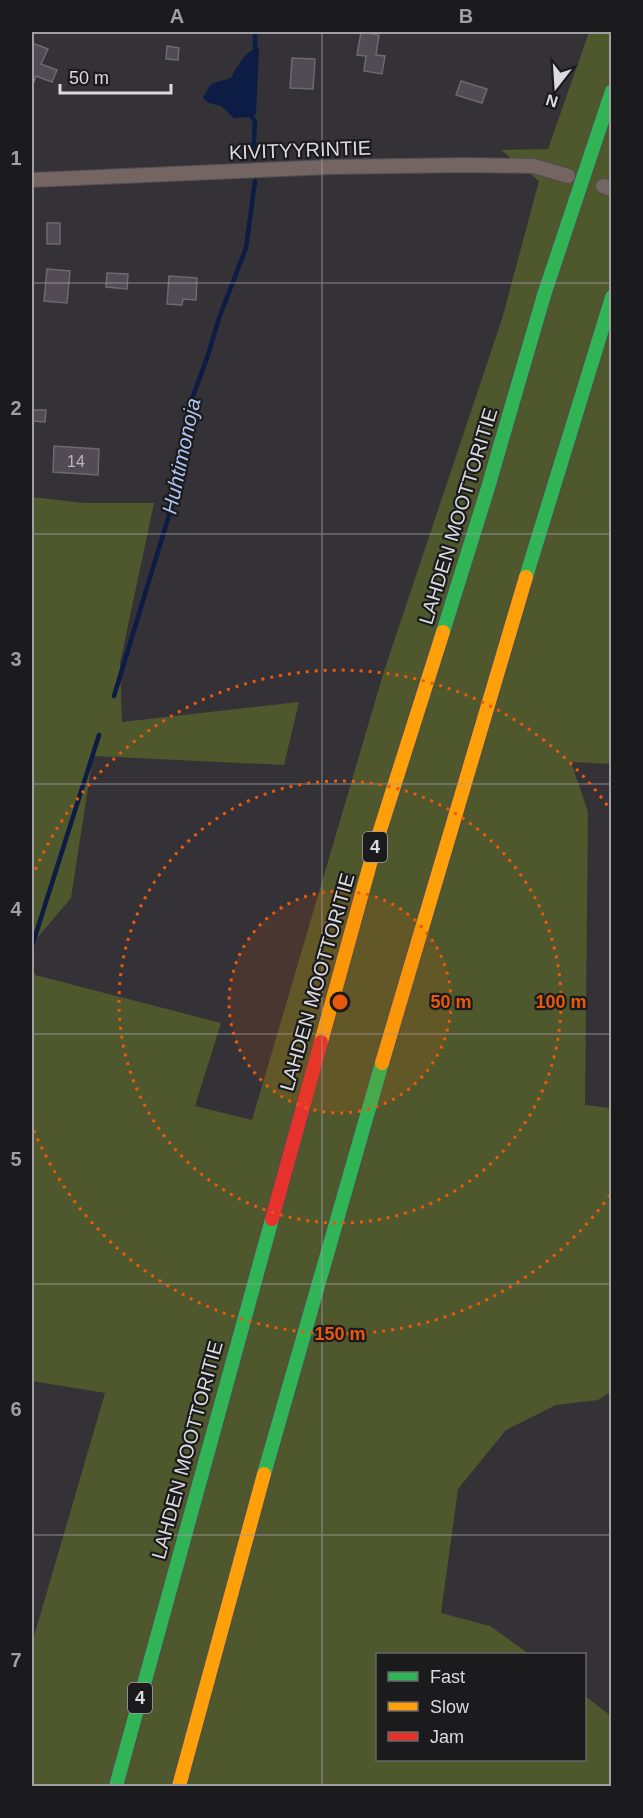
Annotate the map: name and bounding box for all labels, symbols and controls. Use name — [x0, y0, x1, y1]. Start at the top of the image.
text: A — [170, 5, 184, 27]
text: B — [459, 5, 473, 27]
scale bar — [60, 57, 171, 95]
north arrow — [526, 57, 586, 117]
text: 50 m — [69, 68, 109, 88]
text: N — [544, 91, 560, 111]
street label: KIVITYYRINTIE — [229, 137, 371, 163]
text: 1 — [10, 147, 22, 169]
water label: Huhtimonoja — [157, 396, 205, 516]
text: 2 — [10, 397, 22, 419]
street label: LAHDEN MOOTTORITIE — [415, 405, 501, 627]
house number: 14 — [67, 453, 85, 470]
text: 3 — [10, 648, 22, 670]
road number: 4 — [363, 832, 387, 862]
street label: LAHDEN MOOTTORITIE — [275, 871, 359, 1093]
text: 4 — [10, 898, 22, 920]
centre of rings — [330, 992, 350, 1012]
text: 50 m — [430, 992, 472, 1012]
text: 100 m — [535, 992, 587, 1012]
text: 5 — [10, 1148, 22, 1170]
text: 150 m — [314, 1324, 366, 1344]
street label: LAHDEN MOOTTORITIE — [147, 1338, 227, 1562]
text: 6 — [10, 1398, 22, 1420]
text: 7 — [10, 1649, 22, 1671]
legend — [376, 1653, 586, 1761]
text: Fast — [430, 1667, 465, 1687]
road number: 4 — [128, 1683, 152, 1713]
text: Slow — [430, 1697, 470, 1717]
text: Jam — [430, 1727, 464, 1747]

